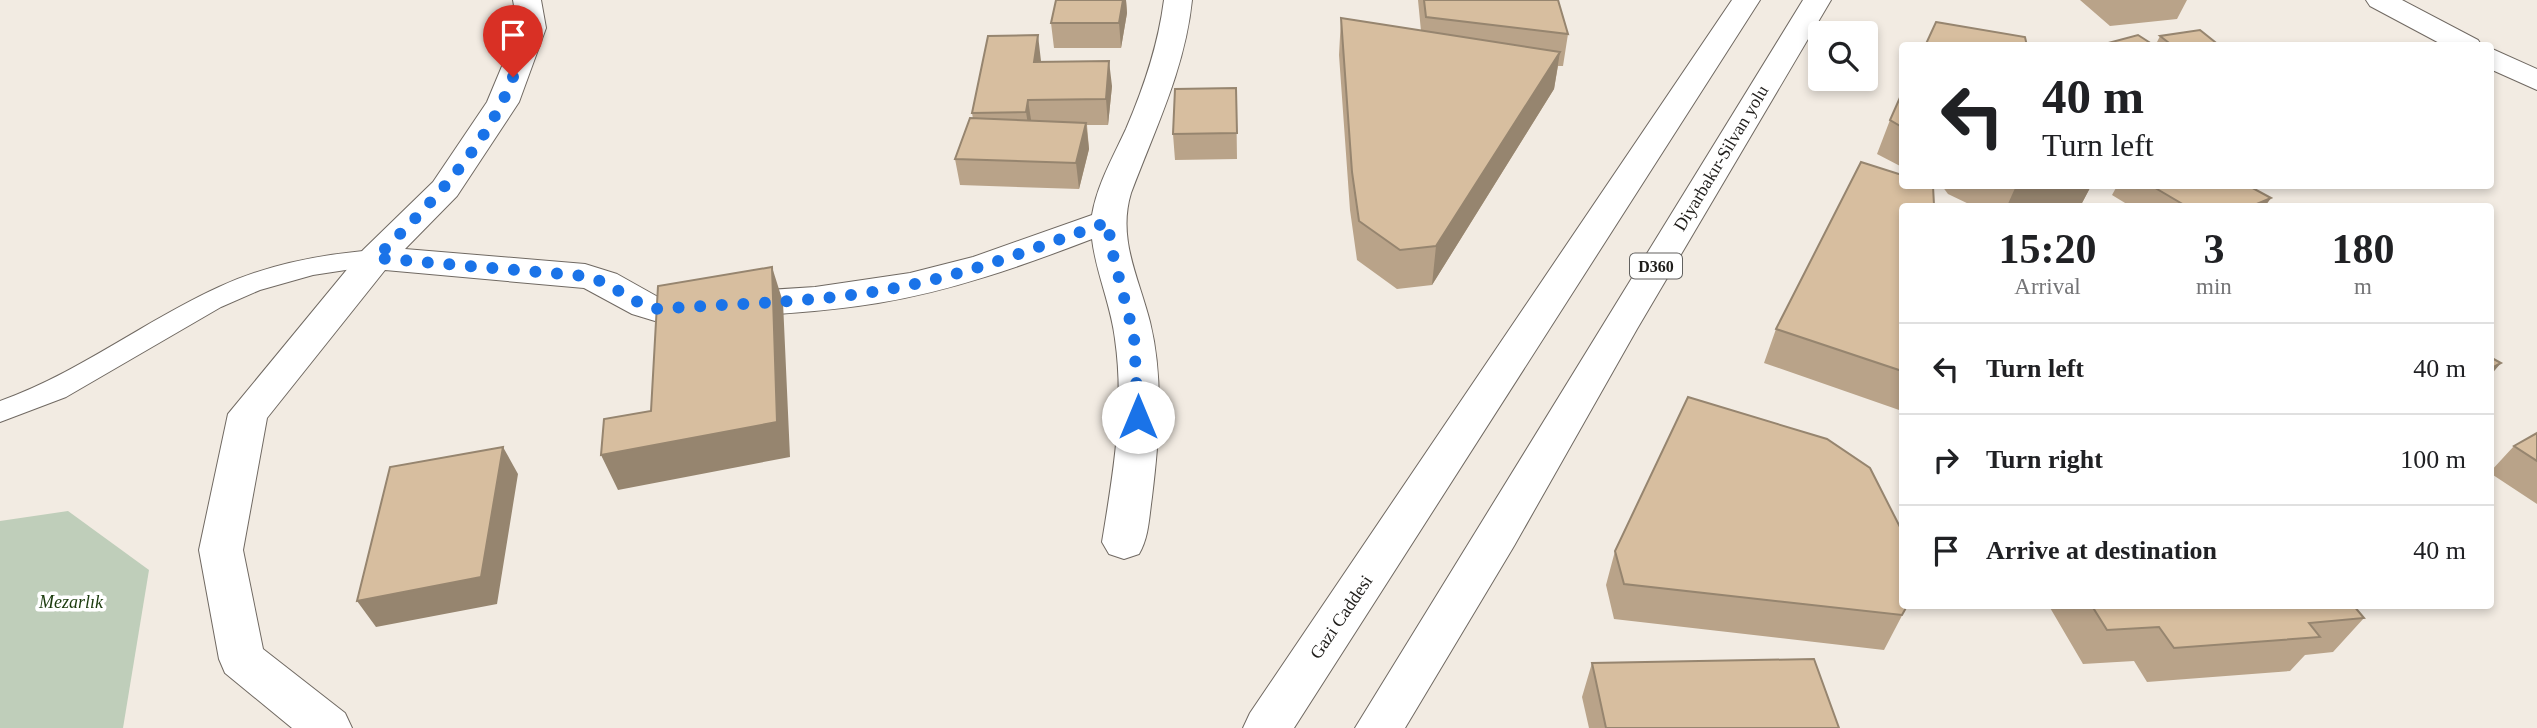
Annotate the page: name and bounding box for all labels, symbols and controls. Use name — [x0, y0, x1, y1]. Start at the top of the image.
pin — [483, 5, 543, 77]
icon: arrive — [494, 16, 532, 54]
map controls — [1808, 21, 1878, 91]
button: search — [1808, 21, 1878, 91]
text: 40 m — [2042, 69, 2144, 124]
icon: left — [1927, 70, 2018, 161]
street label: Diyarbakır-Silvan yolu — [1670, 82, 1772, 234]
text: Turn left — [2042, 127, 2154, 163]
text: 15:20 — [1999, 226, 2097, 272]
text: 3 — [2203, 226, 2224, 272]
text: 180 — [2331, 226, 2394, 272]
road number: D360 — [1630, 254, 1682, 278]
text: Arrival — [2014, 274, 2081, 299]
text: min — [2196, 274, 2232, 299]
text: m — [2354, 274, 2372, 299]
icon: left — [1927, 350, 1965, 388]
text: Turn left — [1986, 354, 2084, 383]
text: 40 m — [2413, 354, 2466, 383]
position arrow — [1101, 380, 1175, 454]
icon: right — [1927, 441, 1965, 479]
text: Turn right — [1986, 445, 2103, 474]
text: 100 m — [2400, 445, 2466, 474]
icon: arrive — [1927, 532, 1965, 570]
text: Arrive at destination — [1986, 536, 2217, 565]
text: 40 m — [2413, 536, 2466, 565]
street label: Gazi Caddesi — [1306, 571, 1376, 663]
park label: Mezarlık — [38, 592, 104, 612]

